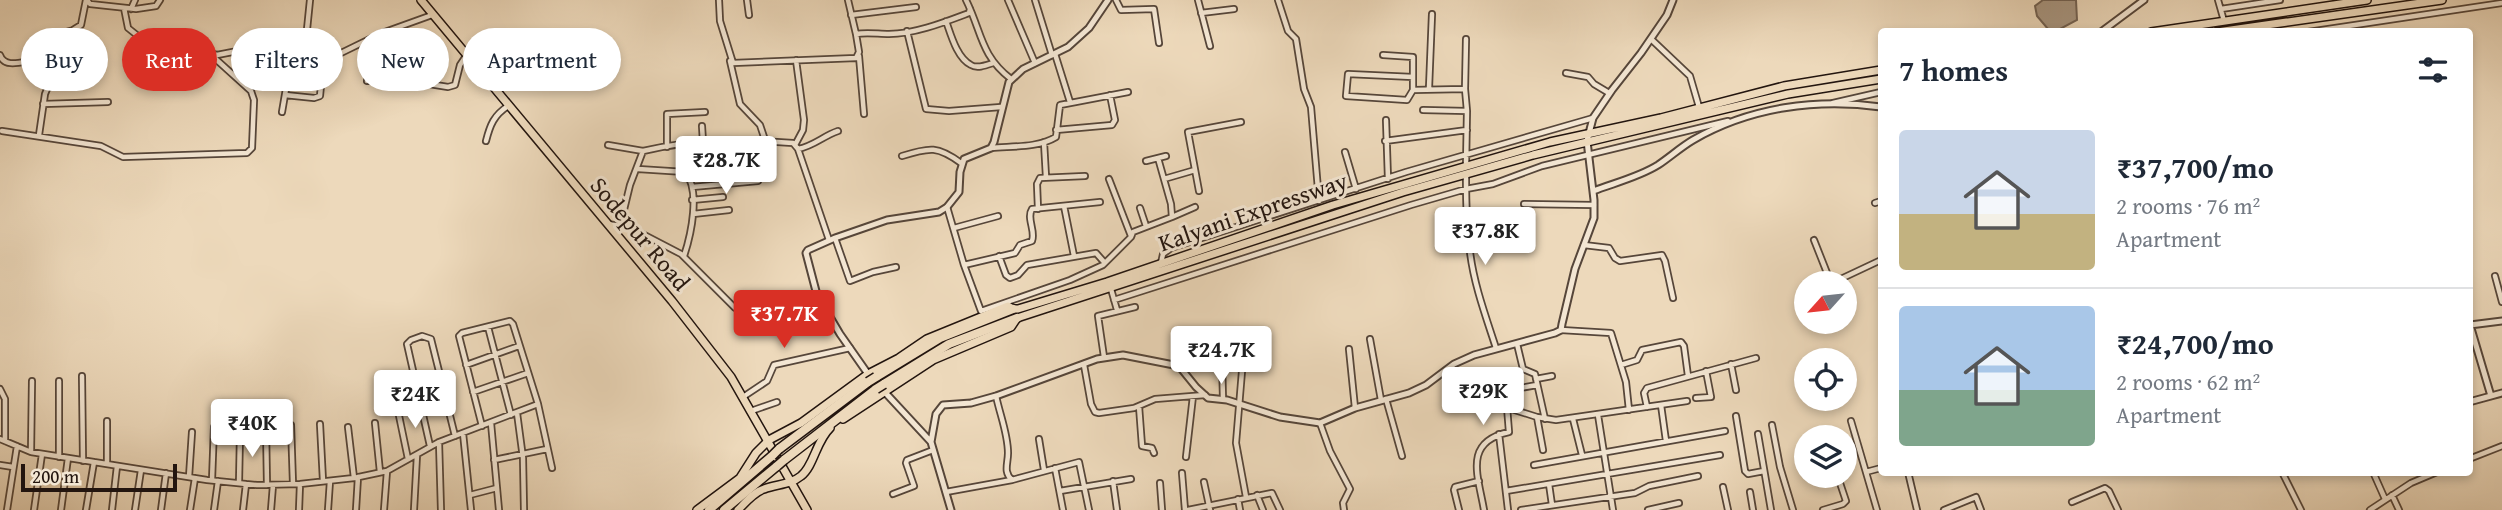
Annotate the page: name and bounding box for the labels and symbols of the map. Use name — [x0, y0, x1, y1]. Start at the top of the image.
pin: ₹28.7K — [669, 136, 783, 196]
street label: Kalyani Expressway — [1154, 163, 1352, 260]
street label: Sodepur Road — [582, 169, 699, 298]
pin: ₹37.8K — [1428, 208, 1542, 267]
north arrow — [1794, 271, 1857, 334]
pin: ₹37.7K — [727, 290, 841, 350]
pin: ₹24.7K — [1164, 326, 1278, 386]
pin: ₹29K — [1442, 368, 1524, 427]
pin: ₹24K — [374, 370, 456, 430]
pin: ₹40K — [211, 400, 293, 459]
scale bar — [21, 461, 177, 493]

